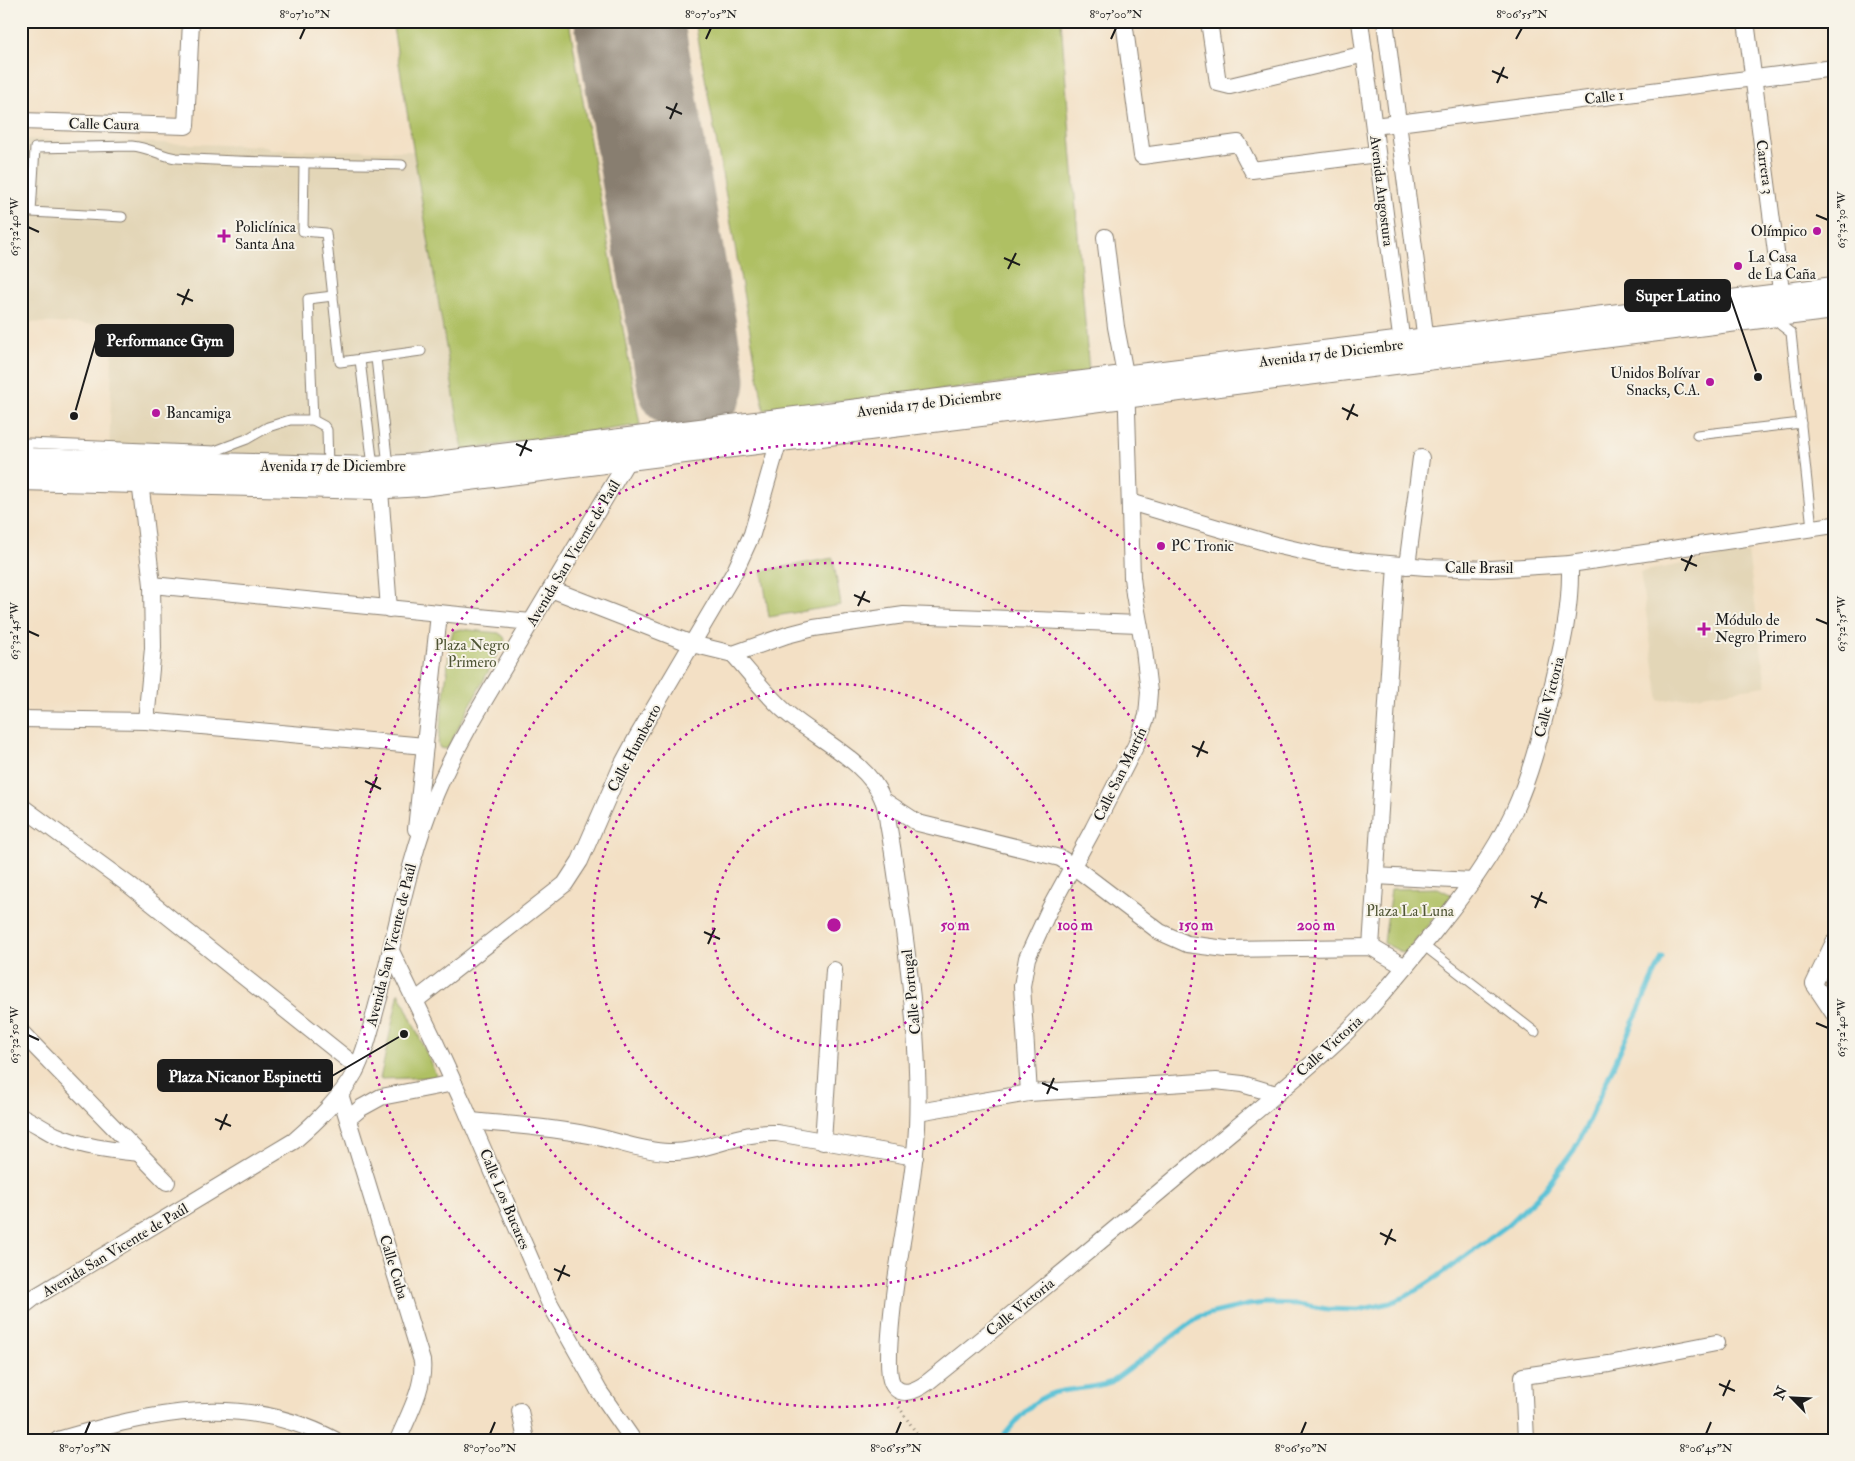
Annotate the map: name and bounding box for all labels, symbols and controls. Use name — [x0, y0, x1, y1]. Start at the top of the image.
text: 8°07'10"N — [280, 7, 331, 22]
text: 8°07'05"N — [685, 7, 737, 22]
text: 8°07'00"N — [1090, 7, 1143, 22]
text: 8°06'55"N — [1496, 7, 1548, 22]
street label: Calle 1 — [1583, 86, 1625, 109]
street label: Calle Caura — [68, 114, 140, 135]
street label: Avenida Angostura — [1365, 134, 1398, 248]
street label: Carrera 3 — [1751, 138, 1778, 196]
text: 63°32'30"W — [1834, 191, 1849, 248]
text: 63°32'40"W — [7, 197, 22, 256]
place label: Policlínica Santa Ana — [235, 218, 297, 254]
place label: Olímpico — [1751, 222, 1807, 242]
marker: Olímpico — [1811, 225, 1823, 237]
marker: Policlínica Santa Ana — [217, 229, 231, 243]
place label: La Casa de La Caña — [1748, 248, 1817, 284]
marker: La Casa de La Caña — [1732, 260, 1744, 272]
callout: Super Latino — [1625, 280, 1730, 311]
text: Super Latino — [1636, 286, 1721, 307]
callout: Performance Gym — [96, 325, 233, 356]
text: Performance Gym — [107, 331, 224, 352]
street label: Avenida 17 de Diciembre — [1257, 335, 1404, 372]
place label: Unidos Bolívar Snacks, C.A. — [1610, 364, 1700, 400]
marker: Unidos Bolívar Snacks, C.A. — [1704, 376, 1716, 388]
street label: Avenida 17 de Diciembre — [855, 385, 1002, 422]
place label: Bancamiga — [166, 404, 232, 423]
marker: Bancamiga — [150, 407, 162, 419]
street label: Avenida 17 de Diciembre — [259, 457, 406, 476]
street label: Avenida San Vicente de Paúl — [522, 477, 625, 631]
place label: PC Tronic — [1171, 537, 1234, 556]
marker: PC Tronic — [1155, 540, 1167, 552]
street label: Calle Brasil — [1445, 559, 1513, 578]
text: 63°32'35"W — [1834, 595, 1849, 652]
text: 63°32'45"W — [7, 601, 22, 660]
place label: Módulo de Negro Primero — [1715, 611, 1807, 647]
marker: Módulo de Negro Primero — [1697, 622, 1711, 636]
park label: Plaza Negro Primero — [435, 636, 509, 672]
street label: Calle Victoria — [1530, 654, 1569, 739]
street label: Calle Humberto — [603, 701, 666, 795]
street label: Calle San Martín — [1089, 724, 1152, 824]
street label: Avenida San Vicente de Paúl — [362, 862, 421, 1030]
park label: Plaza La Luna — [1366, 902, 1455, 921]
centre of rings — [825, 916, 843, 934]
text: 50 m — [941, 916, 970, 935]
text: 100 m — [1057, 916, 1093, 935]
text: 150 m — [1179, 916, 1213, 935]
text: 200 m — [1297, 916, 1335, 935]
street label: Calle Portugal — [898, 948, 925, 1035]
text: 63°32'40"W — [1834, 998, 1849, 1057]
text: 63°32'50"W — [7, 1006, 22, 1064]
street label: Calle Victoria — [1292, 1011, 1367, 1081]
callout: Plaza Nicanor Espinetti — [158, 1060, 332, 1091]
text: Plaza Nicanor Espinetti — [168, 1067, 322, 1088]
street label: Calle Los Bucares — [475, 1146, 534, 1252]
street label: Avenida San Vicente de Paúl — [38, 1199, 192, 1302]
street label: Calle Cuba — [375, 1233, 413, 1302]
street label: Calle Victoria — [982, 1274, 1059, 1341]
north arrow — [1768, 1374, 1818, 1424]
text: N — [1770, 1383, 1791, 1403]
text: 8°07'05"N — [59, 1441, 111, 1456]
text: 8°07'00"N — [464, 1441, 517, 1456]
text: 8°06'55"N — [870, 1441, 922, 1456]
text: 8°06'50"N — [1275, 1441, 1327, 1456]
text: 8°06'45"N — [1680, 1441, 1733, 1456]

